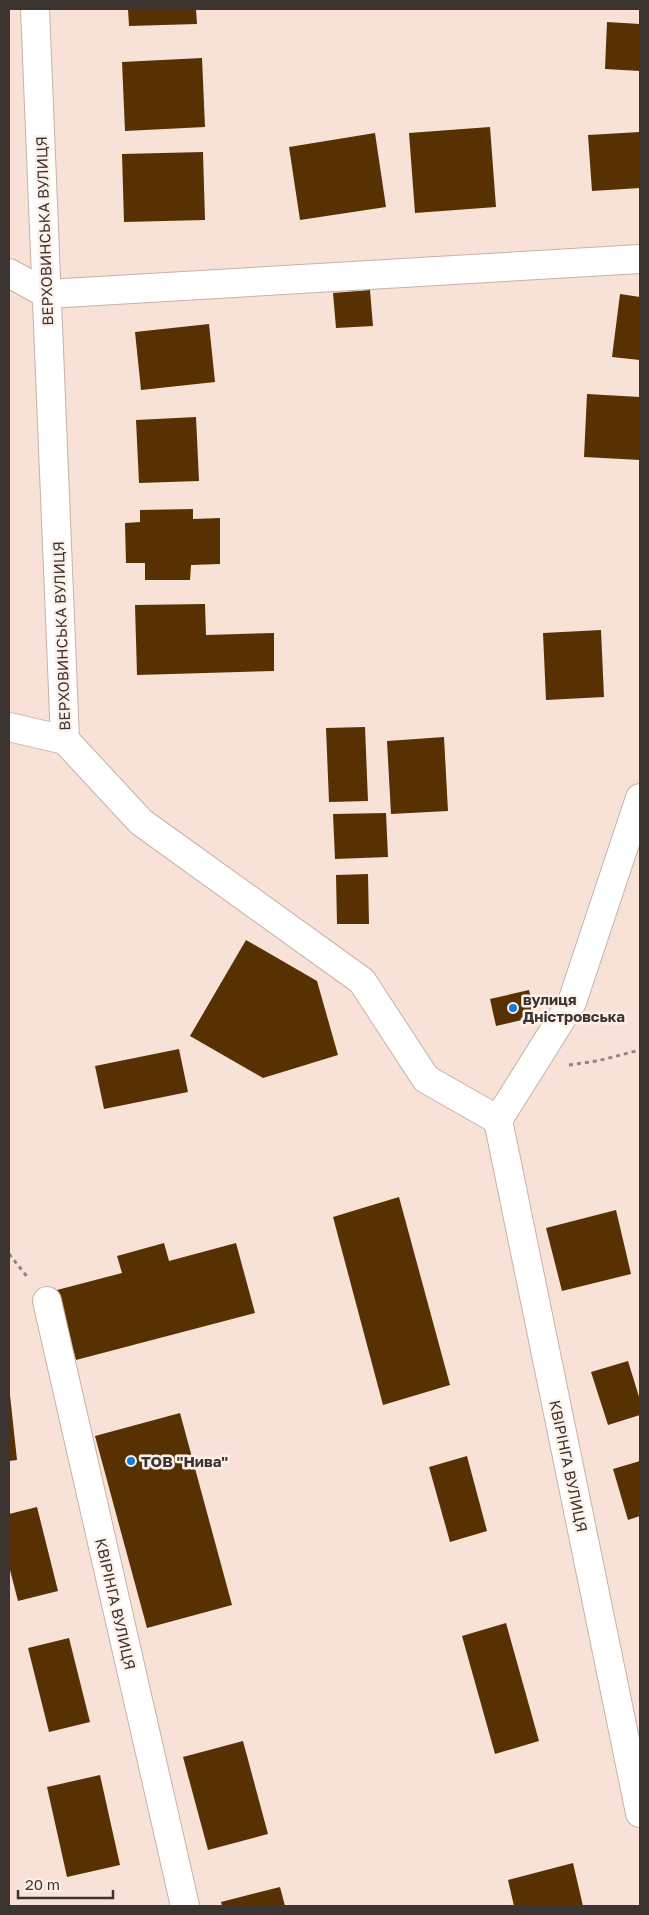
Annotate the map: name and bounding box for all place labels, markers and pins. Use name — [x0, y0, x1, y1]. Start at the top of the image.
place label: вулиця Дністровська — [523, 990, 625, 1025]
marker: вулиця Дністровська — [507, 1002, 519, 1014]
place label: ТОВ "Нива" — [141, 1452, 228, 1470]
marker: ТОВ "Нива" — [125, 1455, 137, 1467]

